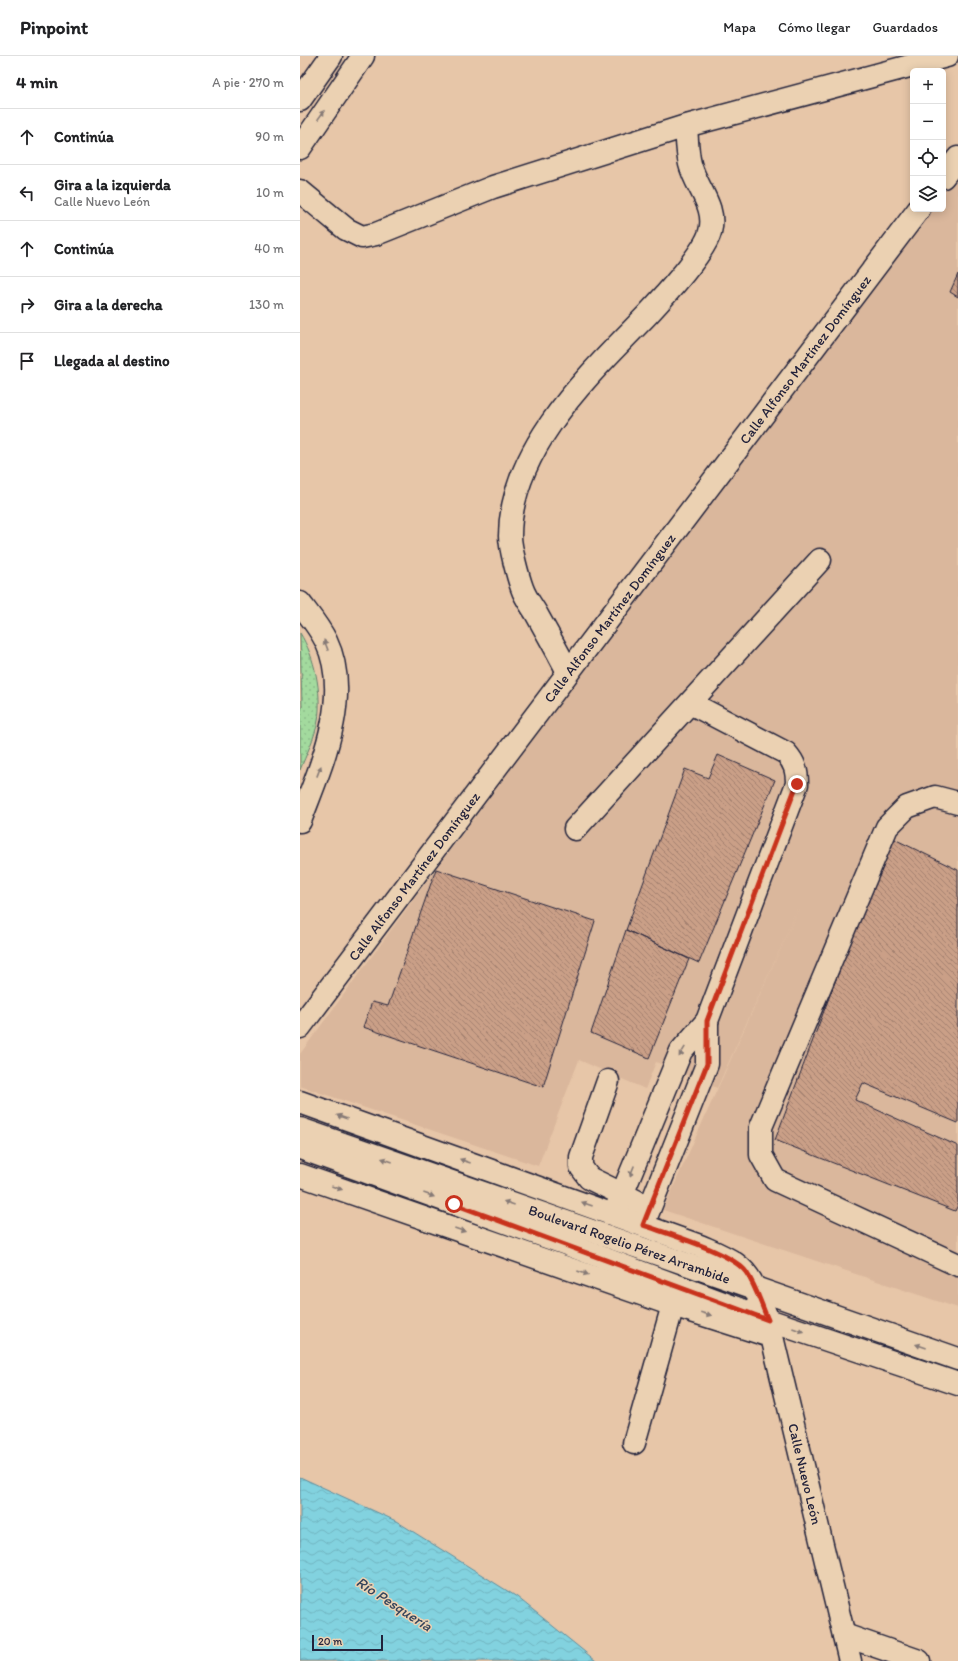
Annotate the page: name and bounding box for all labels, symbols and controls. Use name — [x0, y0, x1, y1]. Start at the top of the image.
text: Pinpoint — [20, 16, 88, 39]
text: Mapa — [723, 19, 756, 36]
text: Cómo llegar — [778, 19, 850, 36]
text: Guardados — [872, 19, 938, 36]
map controls — [910, 68, 946, 212]
button: + — [910, 68, 946, 104]
text: 4 min — [16, 72, 58, 92]
text: A pie · 270 m — [212, 75, 284, 90]
button: − — [910, 104, 946, 140]
one-way arrow — [317, 110, 325, 121]
icon: ahead — [16, 126, 38, 148]
text: Continúa — [54, 128, 114, 146]
text: 90 m — [255, 129, 284, 144]
button: locate — [910, 140, 946, 176]
text: Gira a la izquierda — [54, 176, 171, 194]
button: layers — [910, 176, 946, 212]
icon: left — [16, 182, 38, 204]
text: 10 m — [256, 185, 284, 200]
text: Calle Nuevo León — [54, 194, 150, 209]
icon: ahead — [16, 238, 38, 260]
text: Continúa — [54, 240, 114, 258]
text: 40 m — [254, 241, 284, 256]
street label: Calle Alfonso Martínez Domínguez — [736, 271, 875, 447]
icon: right — [16, 294, 38, 316]
text: Gira a la derecha — [54, 296, 163, 314]
text: 130 m — [249, 297, 284, 312]
icon: arrive — [16, 350, 38, 372]
text: Llegada al destino — [54, 352, 170, 370]
street label: Calle Alfonso Martínez Domínguez — [540, 530, 679, 706]
one-way arrow — [323, 638, 329, 650]
one-way arrow — [317, 765, 323, 777]
route end — [788, 775, 806, 793]
street label: Calle Alfonso Martínez Domínguez — [345, 788, 484, 964]
one-way arrow — [679, 1046, 686, 1058]
one-way arrow — [336, 1114, 348, 1120]
one-way arrow — [380, 1157, 392, 1163]
one-way arrow — [458, 1157, 470, 1163]
one-way arrow — [629, 1166, 635, 1177]
one-way arrow — [331, 1185, 343, 1191]
one-way arrow — [423, 1192, 435, 1198]
route start — [445, 1195, 463, 1213]
one-way arrow — [503, 1200, 515, 1206]
street label: Boulevard Rogelio Pérez Arrambide — [526, 1201, 733, 1287]
one-way arrow — [581, 1201, 593, 1207]
one-way arrow — [454, 1228, 466, 1234]
one-way arrow — [577, 1270, 589, 1276]
one-way arrow — [699, 1312, 712, 1318]
one-way arrow — [793, 1327, 805, 1333]
one-way arrow — [915, 1343, 927, 1349]
street label: Calle Nuevo León — [785, 1422, 825, 1526]
water label: Río Pesquería — [353, 1573, 436, 1635]
scale bar — [312, 1633, 383, 1652]
text: 20 m — [318, 1635, 342, 1648]

